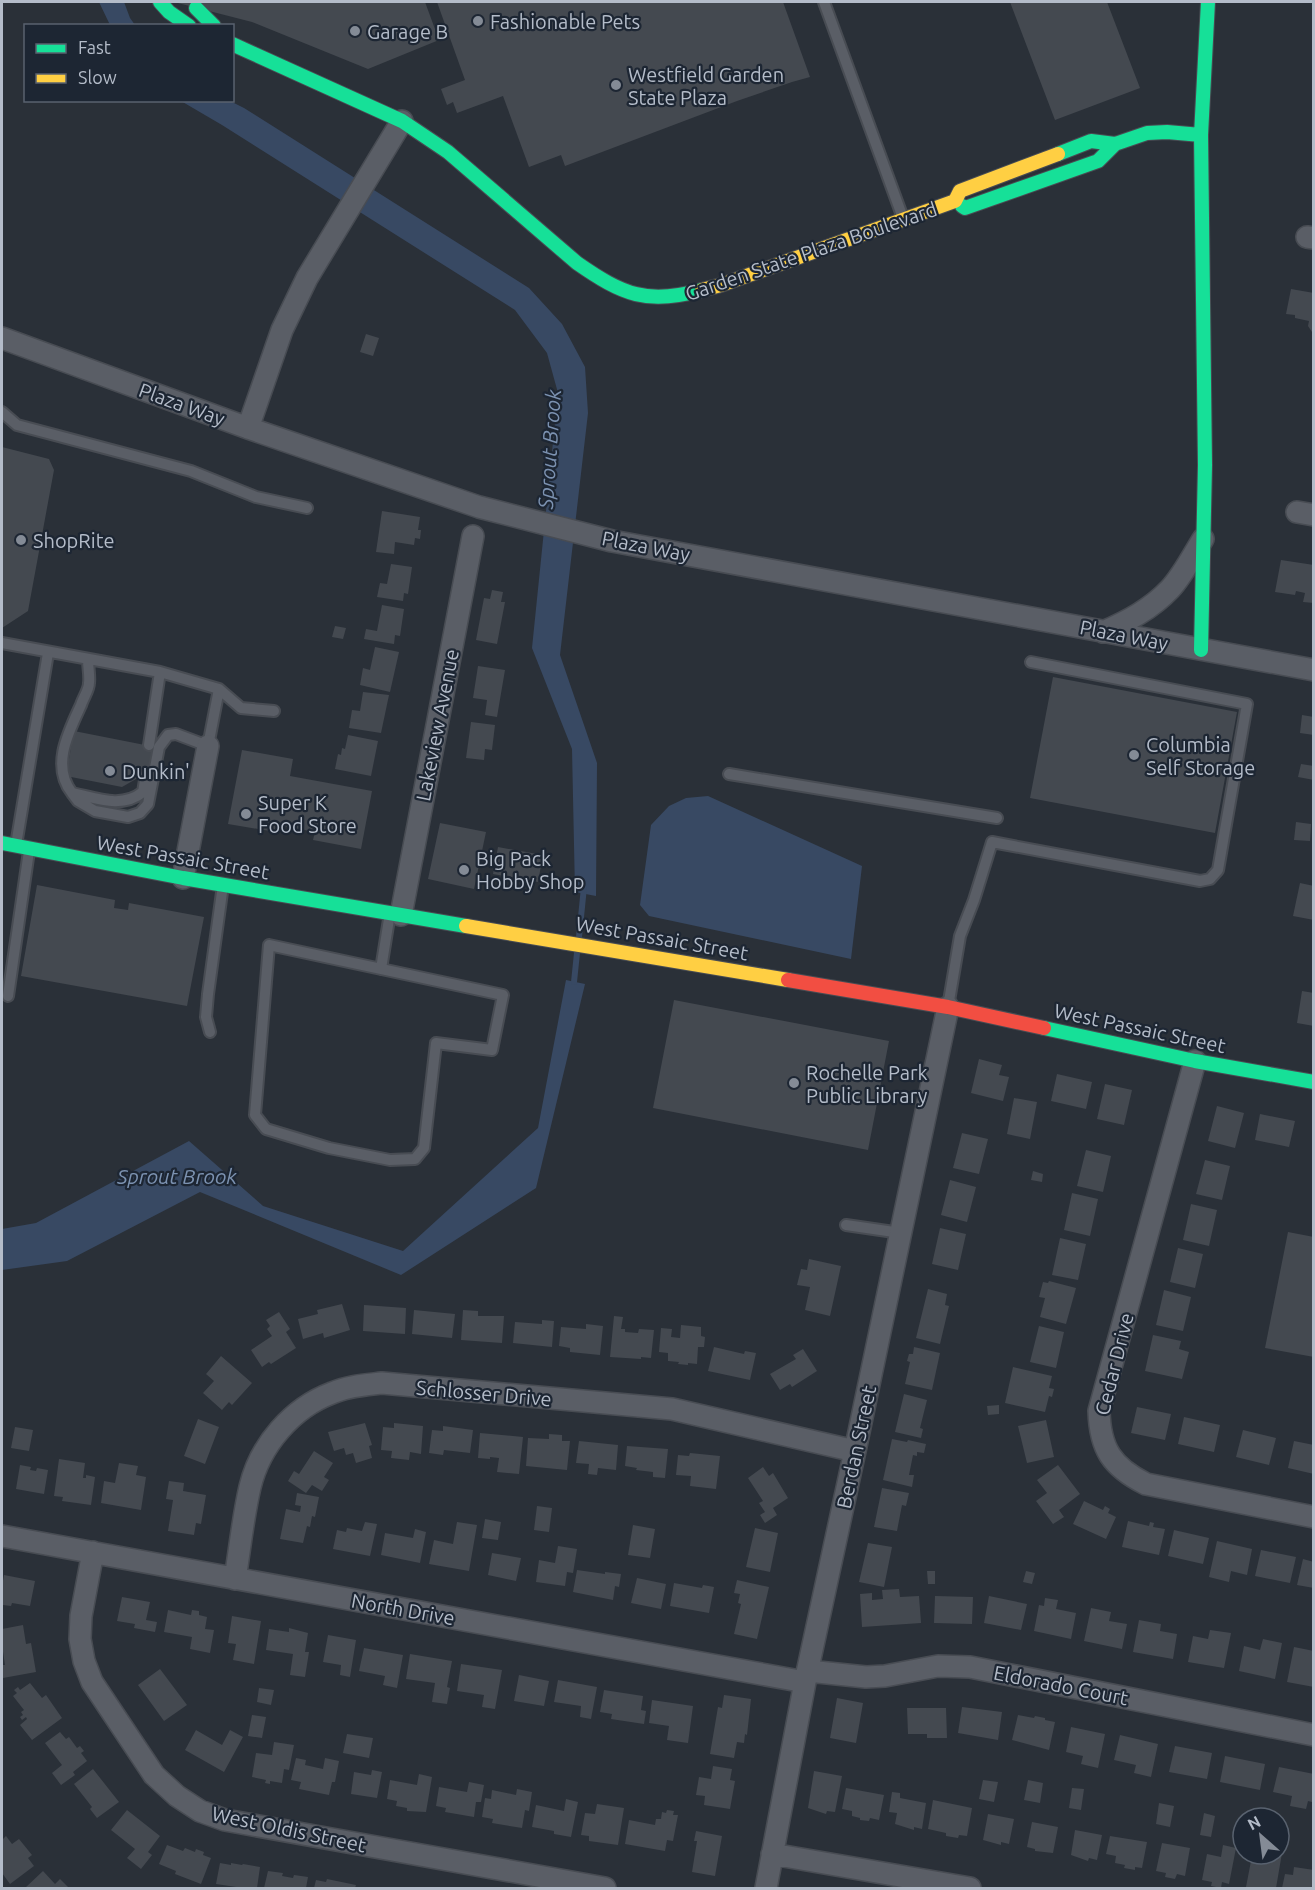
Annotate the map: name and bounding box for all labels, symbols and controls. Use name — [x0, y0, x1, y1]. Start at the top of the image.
place label: Fashionable Pets — [490, 10, 640, 33]
marker: Fashionable Pets — [471, 14, 485, 28]
place label: Garage B — [367, 20, 448, 43]
legend — [24, 24, 234, 102]
marker: Garage B — [348, 24, 362, 38]
text: Fast — [78, 37, 111, 57]
place label: Westfield Garden State Plaza — [628, 63, 784, 109]
text: Slow — [78, 67, 117, 87]
marker: Westfield Garden State Plaza — [609, 78, 623, 92]
street label: Garden State Plaza Boulevard — [682, 197, 940, 305]
street label: Plaza Way — [136, 378, 228, 430]
water label: Sprout Brook — [533, 388, 565, 511]
street label: Plaza Way — [600, 526, 692, 566]
place label: ShopRite — [33, 529, 115, 552]
marker: ShopRite — [14, 533, 28, 547]
street label: Plaza Way — [1078, 615, 1170, 655]
street label: Lakeview Avenue — [411, 647, 463, 803]
place label: Columbia Self Storage — [1146, 733, 1255, 779]
marker: Columbia Self Storage — [1127, 748, 1141, 762]
place label: Dunkin' — [122, 760, 190, 783]
marker: Dunkin' — [103, 764, 117, 778]
place label: Super K Food Store — [258, 791, 357, 837]
marker: Super K Food Store — [239, 807, 253, 821]
street label: West Passaic Street — [95, 831, 271, 884]
place label: Big Pack Hobby Shop — [476, 847, 585, 893]
marker: Big Pack Hobby Shop — [457, 863, 471, 877]
street label: West Passaic Street — [574, 912, 750, 965]
street label: West Passaic Street — [1052, 999, 1228, 1057]
place label: Rochelle Park Public Library — [806, 1061, 928, 1107]
marker: Rochelle Park Public Library — [787, 1076, 801, 1090]
water label: Sprout Brook — [116, 1164, 237, 1188]
street label: Cedar Drive — [1090, 1310, 1138, 1418]
street label: Schlosser Drive — [415, 1376, 553, 1410]
street label: Berdan Street — [832, 1383, 880, 1511]
street label: North Drive — [349, 1589, 457, 1629]
street label: Eldorado Court — [992, 1661, 1130, 1709]
street label: West Oldis Street — [210, 1801, 368, 1857]
north arrow — [1231, 1806, 1291, 1866]
text: N — [1244, 1812, 1263, 1834]

